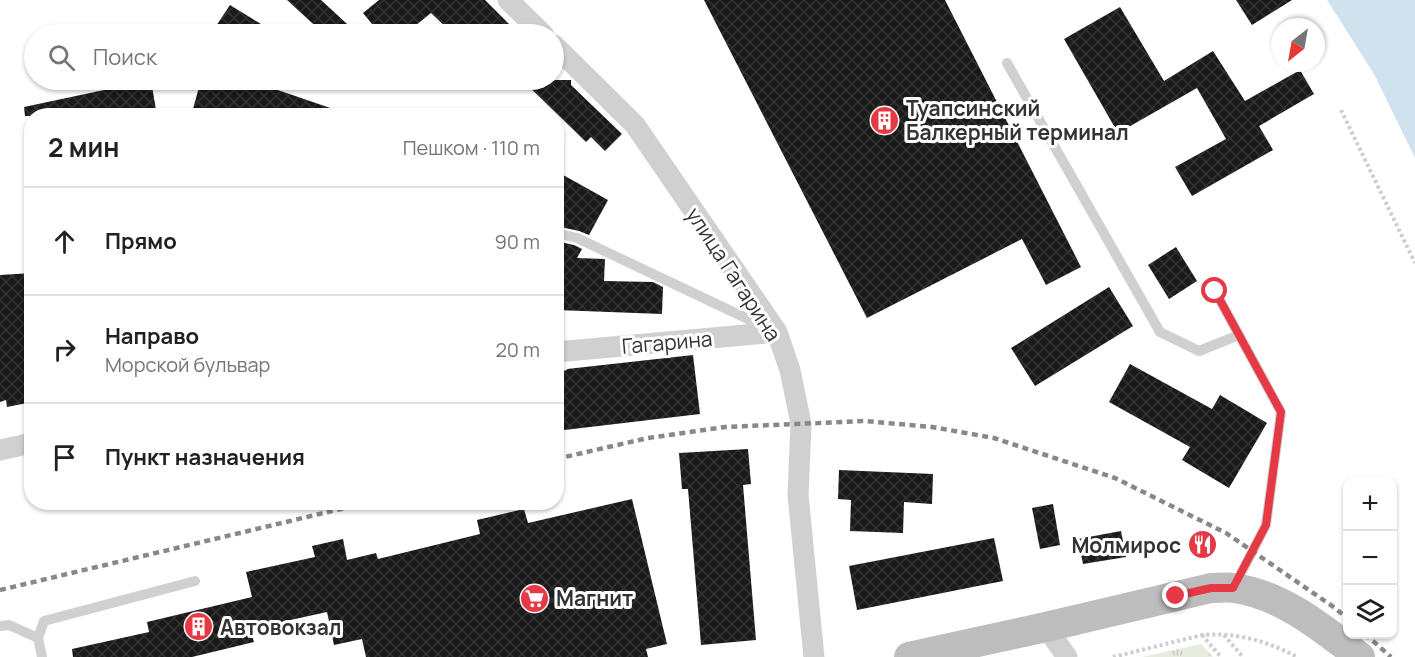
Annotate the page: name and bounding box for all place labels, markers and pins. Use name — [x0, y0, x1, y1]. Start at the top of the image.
place label: Туапсинский Балкерный терминал — [906, 94, 1129, 146]
building icon: Туапсинский Балкерный терминал — [869, 104, 901, 136]
restaurant icon: Молмирос — [1186, 529, 1218, 561]
place label: Молмирос — [1071, 531, 1181, 559]
supermarket icon: Магнит — [519, 582, 551, 614]
place label: Магнит — [556, 584, 633, 612]
building icon: Автовокзал — [183, 611, 215, 643]
place label: Автовокзал — [220, 613, 342, 641]

